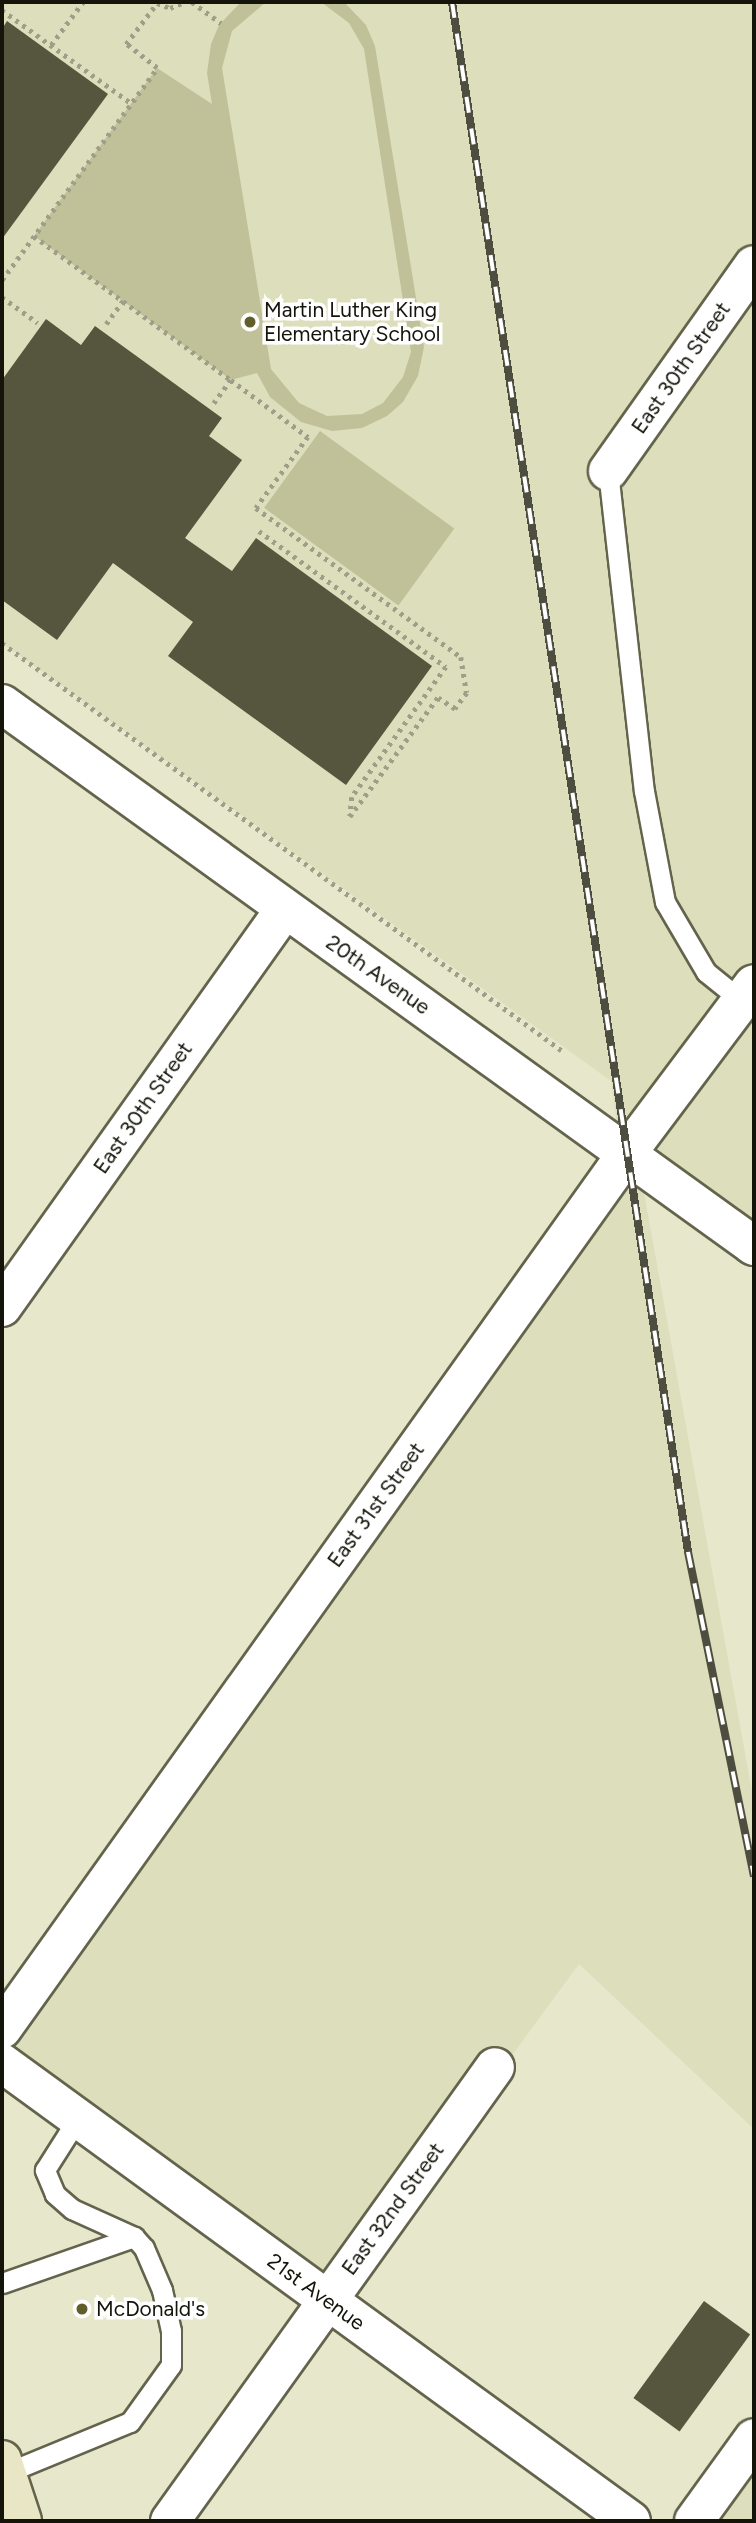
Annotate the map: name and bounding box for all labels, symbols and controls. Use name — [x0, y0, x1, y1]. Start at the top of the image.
place label: Martin Luther King Elementary School — [264, 297, 440, 347]
street label: East 30th Street — [626, 297, 736, 439]
marker: Martin Luther King Elementary School — [242, 314, 258, 330]
street label: 20th Avenue — [321, 930, 435, 1020]
street label: East 30th Street — [88, 1037, 198, 1179]
street label: East 31st Street — [322, 1438, 430, 1572]
street label: East 32nd Street — [337, 2138, 449, 2280]
street label: 21st Avenue — [262, 2248, 370, 2336]
place label: McDonald's — [96, 2296, 205, 2322]
marker: McDonald's — [74, 2301, 90, 2317]

